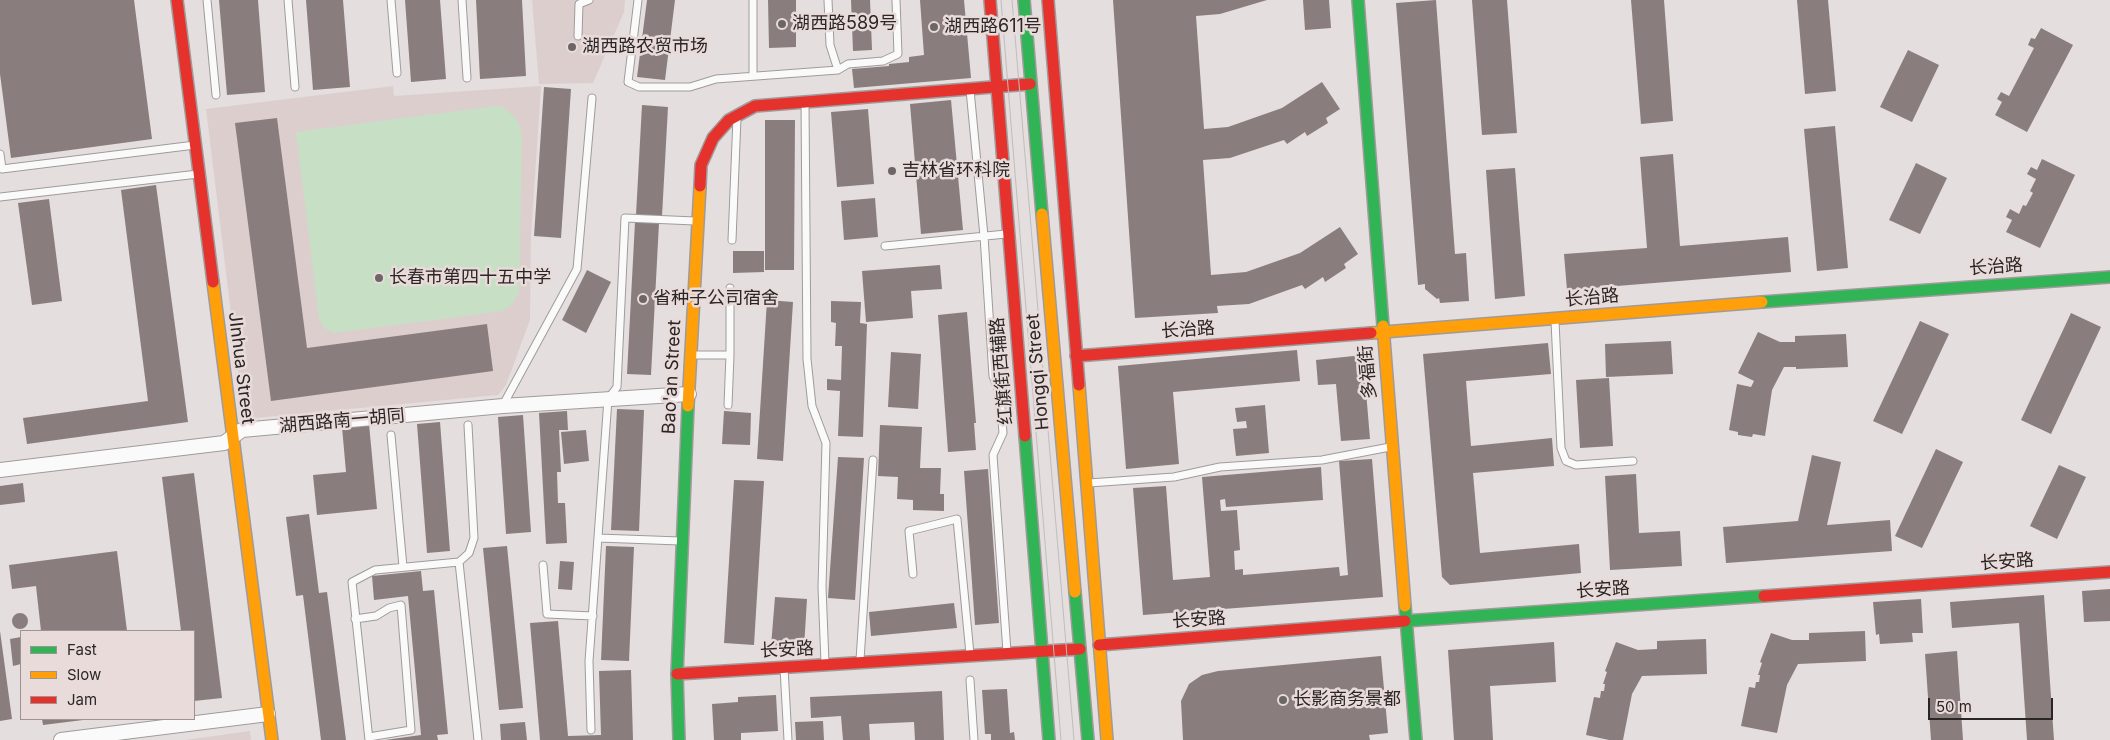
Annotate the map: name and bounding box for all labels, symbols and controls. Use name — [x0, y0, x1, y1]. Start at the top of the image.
place label: 湖西路589号 — [792, 13, 897, 35]
place label: 湖西路611号 — [944, 16, 1042, 38]
marker: 湖西路589号 — [776, 18, 788, 30]
marker: 湖西路611号 — [928, 21, 940, 33]
place label: 湖西路农贸市场 — [582, 36, 708, 58]
marker: 湖西路农贸市场 — [566, 41, 578, 53]
place label: 吉林省环科院 — [902, 160, 1010, 182]
marker: 吉林省环科院 — [886, 165, 898, 177]
street label: 长治路 — [1968, 254, 2024, 280]
place label: 长春市第四十五中学 — [389, 267, 551, 289]
marker: 长春市第四十五中学 — [373, 272, 385, 284]
street label: 长治路 — [1564, 285, 1620, 311]
place label: 省种子公司宿舍 — [653, 288, 779, 310]
marker: 省种子公司宿舍 — [637, 293, 649, 305]
street label: JInhua Street — [223, 311, 259, 425]
street label: Hongqi Street — [1022, 313, 1054, 431]
street label: 红旗街西辅路 — [987, 316, 1017, 426]
street label: 长治路 — [1160, 317, 1216, 343]
street label: Bao'an Street — [658, 319, 686, 435]
street label: 多福街 — [1355, 344, 1381, 400]
street label: 湖西路南一胡同 — [278, 405, 406, 437]
street label: 长安路 — [1979, 549, 2035, 575]
street label: 长安路 — [1575, 577, 1631, 603]
street label: 长安路 — [1171, 607, 1227, 633]
legend — [20, 630, 195, 720]
street label: 长安路 — [759, 638, 815, 662]
text: Fast — [67, 640, 97, 659]
text: Slow — [67, 665, 101, 684]
scale bar — [1930, 688, 2055, 720]
place label: 长影商务景都 — [1293, 689, 1401, 711]
text: Jam — [67, 690, 97, 709]
marker: 长影商务景都 — [1277, 694, 1289, 706]
text: 50 m — [1936, 697, 1972, 716]

